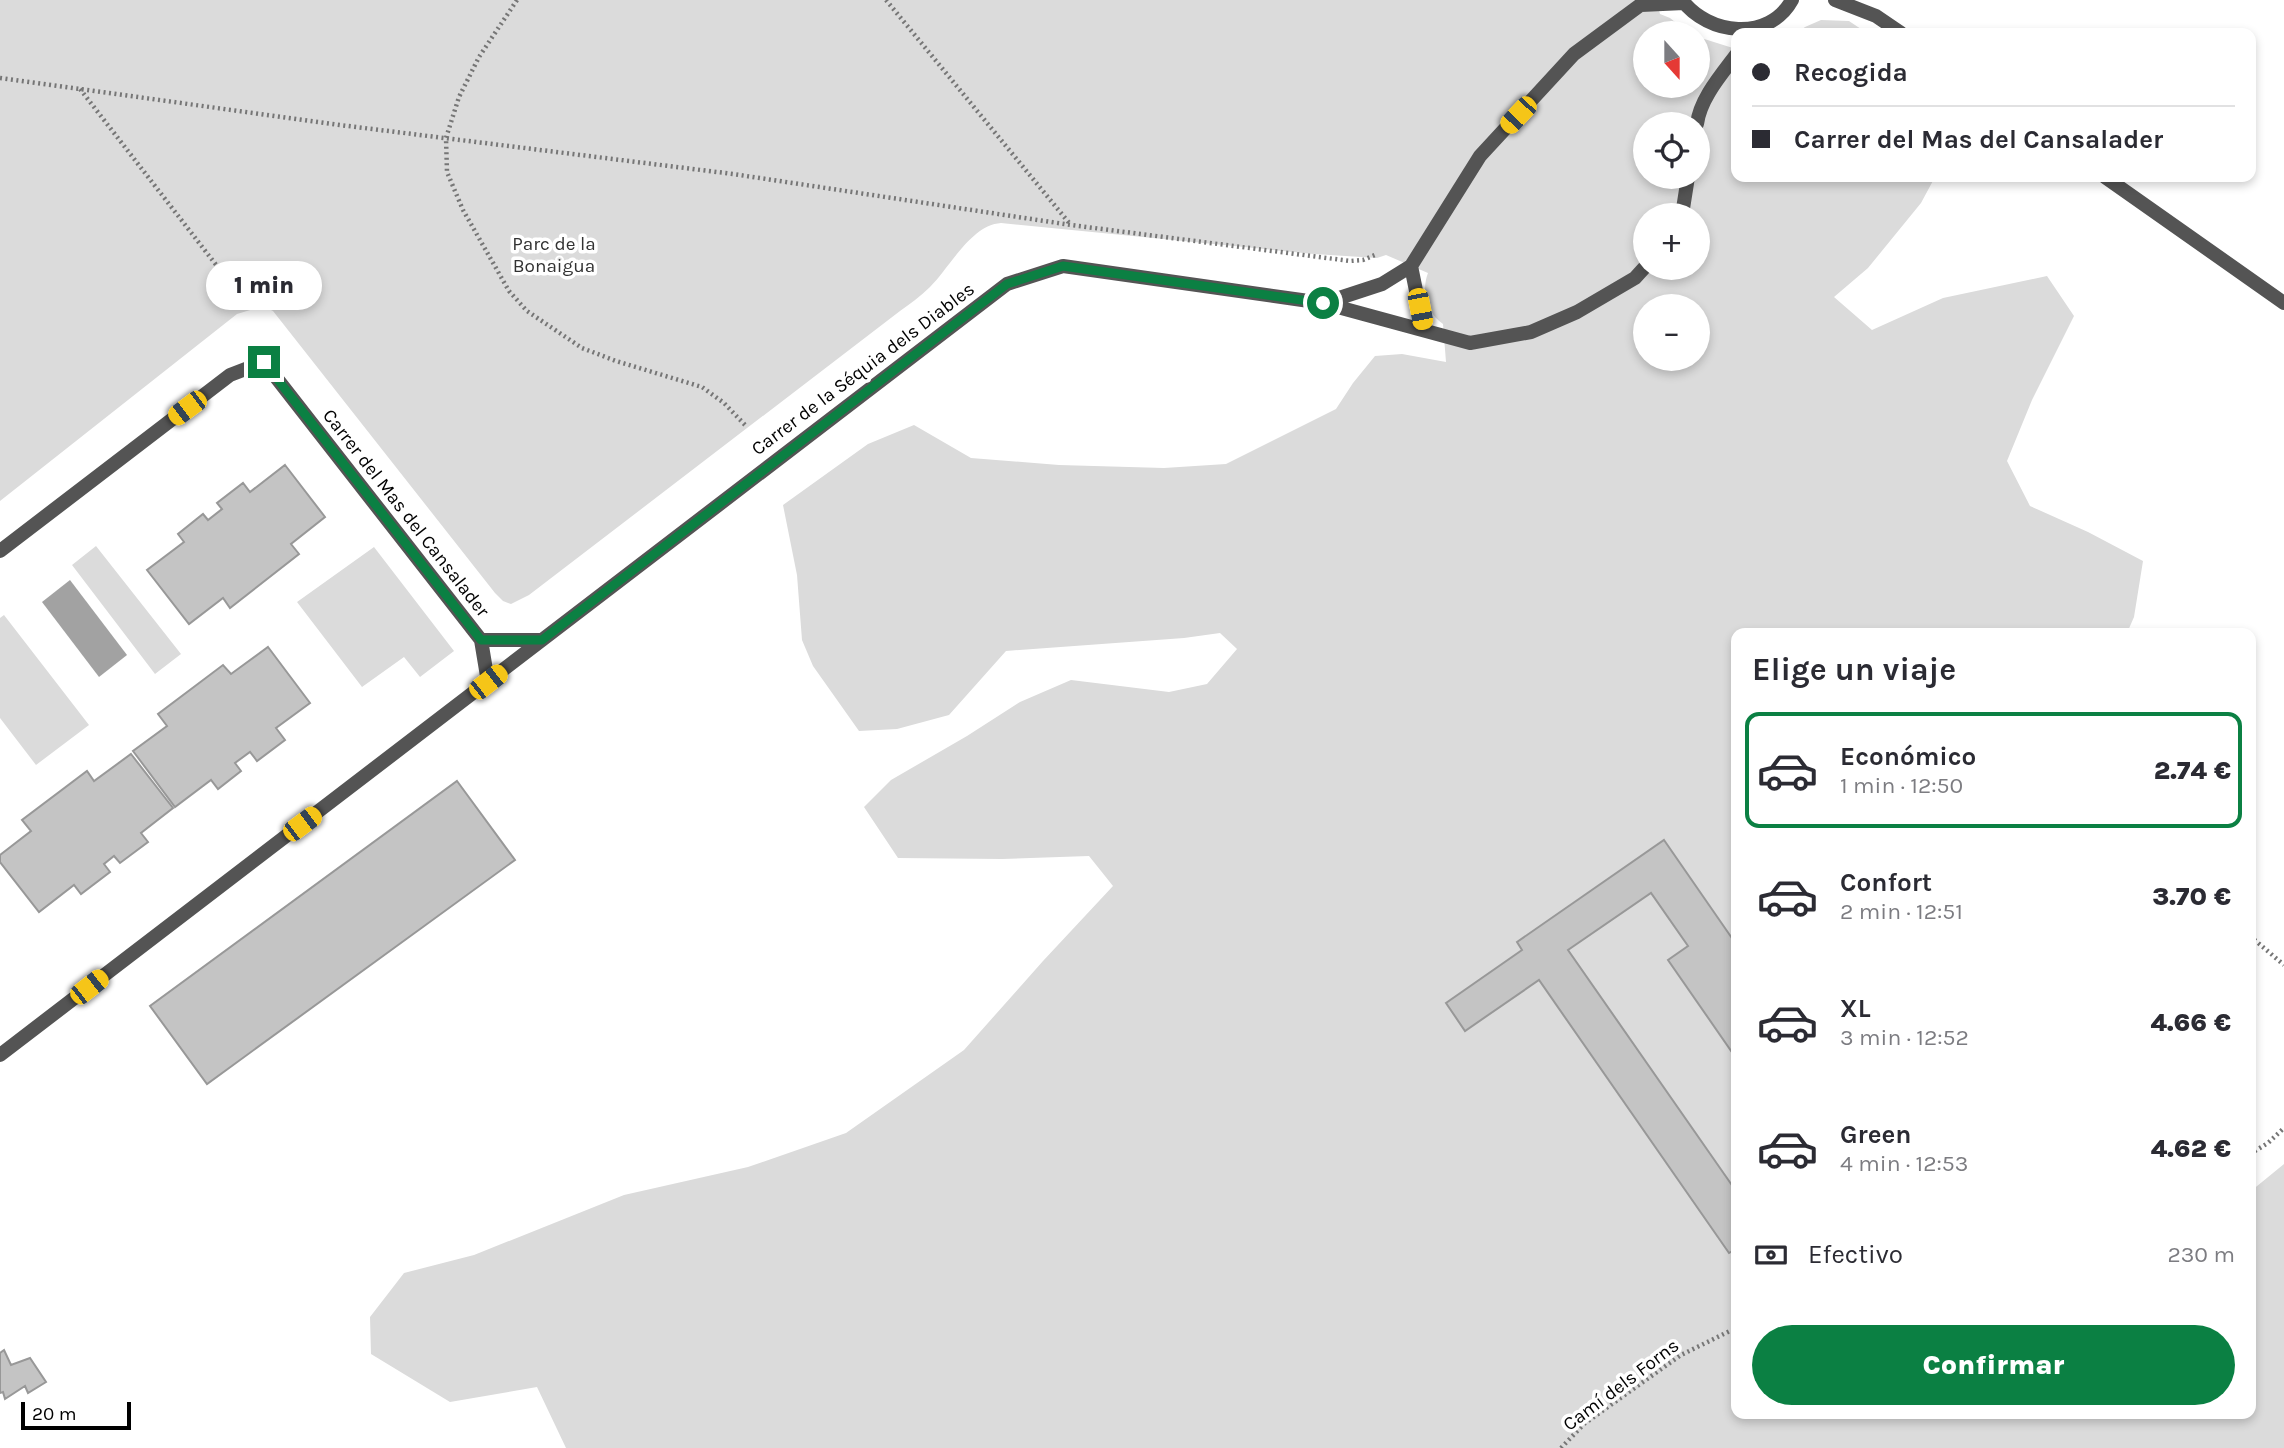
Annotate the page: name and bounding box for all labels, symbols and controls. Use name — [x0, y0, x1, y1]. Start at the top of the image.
north arrow — [1633, 21, 1710, 98]
map controls — [1633, 21, 1710, 371]
text: Recogida — [1794, 57, 1908, 88]
car — [1496, 92, 1541, 138]
button: locate — [1633, 112, 1710, 189]
text: Carrer del Mas del Cansalader — [1794, 124, 2163, 155]
button: + — [1633, 203, 1710, 280]
park label: Parc de la Bonaigua — [512, 233, 596, 277]
callout: 1 min — [206, 260, 322, 310]
text: 1 min — [234, 272, 294, 299]
street label: Carrer de la Séquia dels Diables — [747, 278, 979, 460]
car — [1406, 286, 1435, 332]
route start — [1307, 287, 1339, 319]
button: − — [1633, 294, 1710, 371]
route end — [248, 346, 280, 378]
car — [164, 387, 211, 429]
street label: Carrer del Mas del Cansalader — [318, 405, 494, 621]
text: Elige un viaje — [1752, 651, 1956, 688]
car — [465, 661, 512, 703]
icon: car — [1756, 739, 1819, 802]
text: Económico — [1840, 741, 1976, 772]
text: 2.74 € — [2154, 755, 2231, 786]
text: 1 min · 12:50 — [1840, 772, 1963, 799]
car — [279, 803, 326, 845]
icon: car — [1756, 865, 1819, 928]
text: Confort — [1840, 867, 1932, 898]
text: 3.70 € — [2152, 881, 2231, 912]
text: 2 min · 12:51 — [1840, 898, 1963, 925]
car — [66, 966, 113, 1008]
icon: car — [1756, 991, 1819, 1054]
text: XL — [1840, 993, 1871, 1024]
text: 4.66 € — [2150, 1007, 2231, 1038]
text: 3 min · 12:52 — [1840, 1024, 1969, 1051]
icon: car — [1756, 1117, 1819, 1180]
text: Green — [1840, 1119, 1912, 1150]
text: 4.62 € — [2151, 1133, 2231, 1164]
text: 4 min · 12:53 — [1840, 1150, 1968, 1177]
icon: cash — [1752, 1236, 1790, 1274]
text: Efectivo — [1808, 1239, 1903, 1270]
text: 230 m — [2167, 1241, 2235, 1268]
button: Confirmar — [1752, 1325, 2235, 1405]
street label: Camí dels Forns — [1559, 1334, 1683, 1436]
scale bar — [21, 1399, 131, 1431]
text: 20 m — [32, 1403, 77, 1425]

